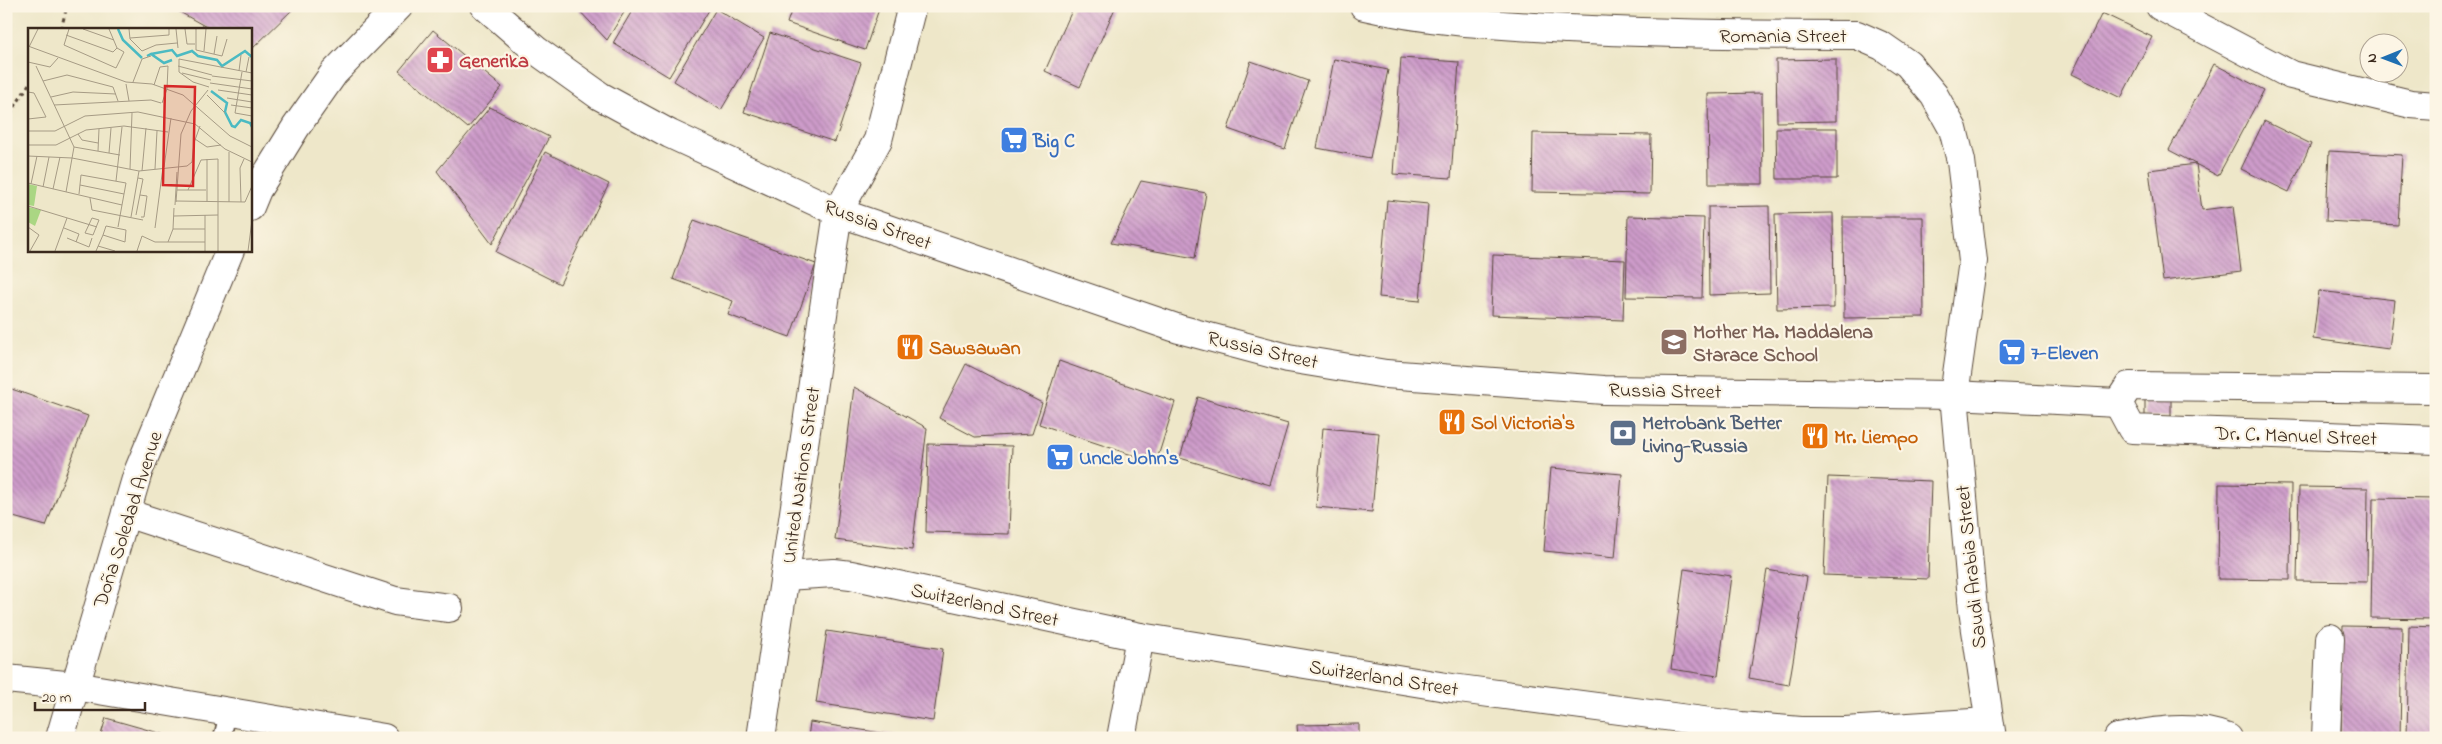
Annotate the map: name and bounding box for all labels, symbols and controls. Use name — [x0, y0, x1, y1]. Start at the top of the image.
street label: Romania Street — [1719, 23, 1847, 52]
inset map — [28, 28, 251, 251]
north arrow — [2360, 32, 2410, 82]
pharmacy icon: Generika — [425, 45, 455, 75]
place label: Generika — [459, 48, 529, 77]
text: N — [2362, 53, 2383, 63]
supermarket icon: Big C — [999, 125, 1029, 155]
place label: Big C — [1032, 128, 1075, 158]
street label: Russia Street — [819, 193, 935, 259]
place label: Mother Ma. Maddalena Starace School — [1693, 319, 1873, 371]
street label: Russia Street — [1204, 325, 1321, 378]
school or university icon: Mother Ma. Maddalena Starace School — [1659, 327, 1689, 357]
restaurant icon: Sawsawan — [895, 332, 925, 362]
place label: Sawsawan — [929, 335, 1021, 364]
supermarket icon: 7-Eleven — [1997, 337, 2027, 367]
place label: 7-Eleven — [2031, 340, 2098, 369]
street label: Russia Street — [1608, 377, 1722, 408]
street label: United Nations Street — [776, 385, 829, 566]
restaurant icon: Sol Victoria's — [1437, 407, 1467, 437]
place label: Sol Victoria's — [1471, 410, 1575, 439]
place label: Metrobank Better Living-Russia — [1642, 410, 1783, 463]
bank icon: Metrobank Better Living-Russia — [1608, 418, 1638, 448]
street label: Dr. C. Manuel Street — [2213, 420, 2378, 455]
restaurant icon: Mr. Liempo — [1800, 421, 1830, 451]
place label: Mr. Liempo — [1834, 424, 1918, 453]
street label: Doña Soledad Avenue — [87, 428, 172, 613]
supermarket icon: Uncle John's — [1045, 442, 1075, 472]
place label: Uncle John's — [1079, 445, 1179, 474]
street label: Saudi Arabia Street — [1949, 483, 1996, 650]
street label: Switzerland Street — [908, 577, 1061, 636]
street label: Switzerland Street — [1307, 653, 1460, 706]
scale bar — [35, 679, 145, 711]
text: 20 m — [42, 687, 72, 709]

